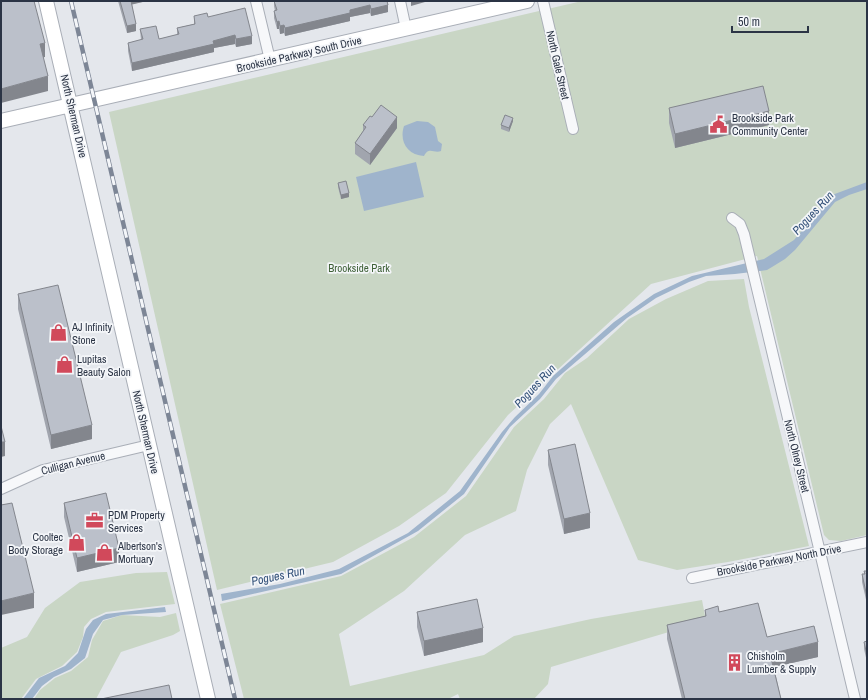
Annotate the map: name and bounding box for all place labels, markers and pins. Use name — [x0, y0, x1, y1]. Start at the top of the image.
place label: Brookside Park Community Center — [732, 111, 808, 138]
public building icon: Brookside Park Community Center — [709, 114, 729, 134]
place label: AJ Infinity Stone — [71, 320, 113, 347]
shop icon: AJ Infinity Stone — [49, 323, 69, 343]
place label: Lupitas Beauty Salon — [77, 352, 131, 379]
shop icon: Lupitas Beauty Salon — [54, 355, 74, 375]
place label: PDM Property Services — [108, 508, 165, 535]
office icon: PDM Property Services — [85, 511, 105, 531]
place label: Cooltec Body Storage — [8, 530, 63, 557]
shop icon: Cooltec Body Storage — [66, 533, 86, 553]
place label: Albertson's Mortuary — [117, 539, 163, 566]
shop icon: Albertson's Mortuary — [95, 542, 115, 562]
place label: Chisholm Lumber & Supply — [747, 649, 817, 676]
building icon: Chisholm Lumber & Supply — [724, 652, 744, 672]

